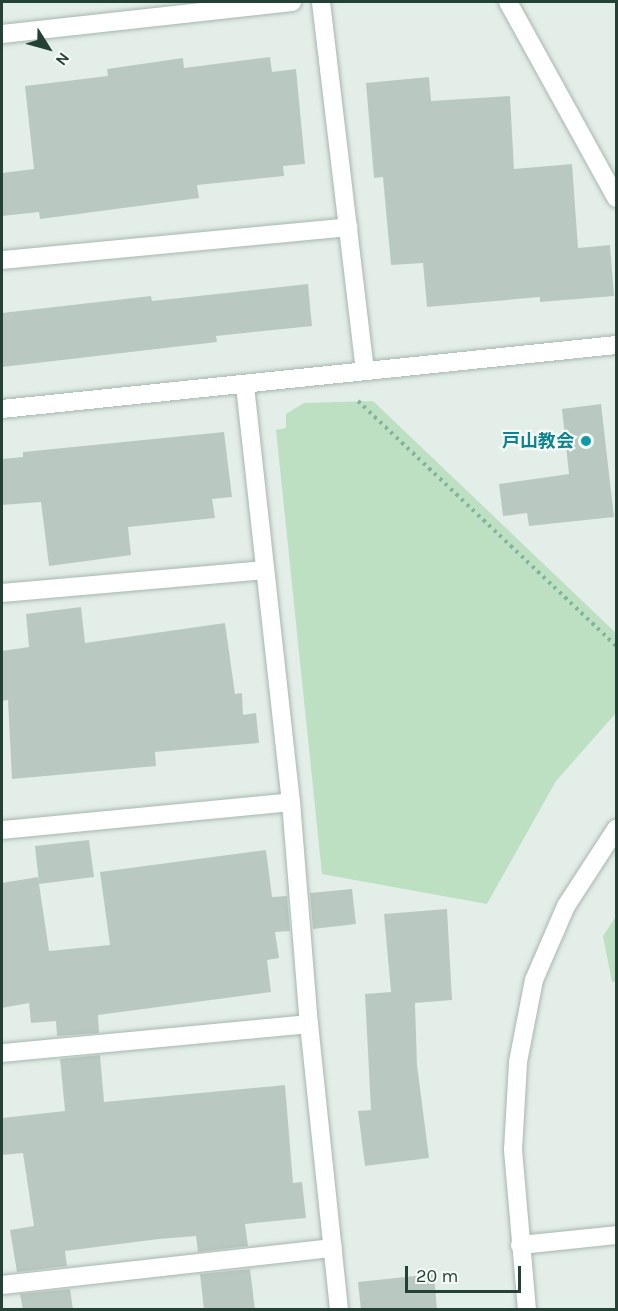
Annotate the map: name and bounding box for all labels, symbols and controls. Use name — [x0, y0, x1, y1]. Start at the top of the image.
north arrow — [18, 18, 78, 78]
text: N — [52, 49, 74, 69]
place label: 戸山教会 — [502, 430, 574, 452]
marker: 戸山教会 — [579, 434, 593, 448]
scale bar — [408, 1254, 524, 1292]
text: 20 m — [416, 1265, 458, 1287]

